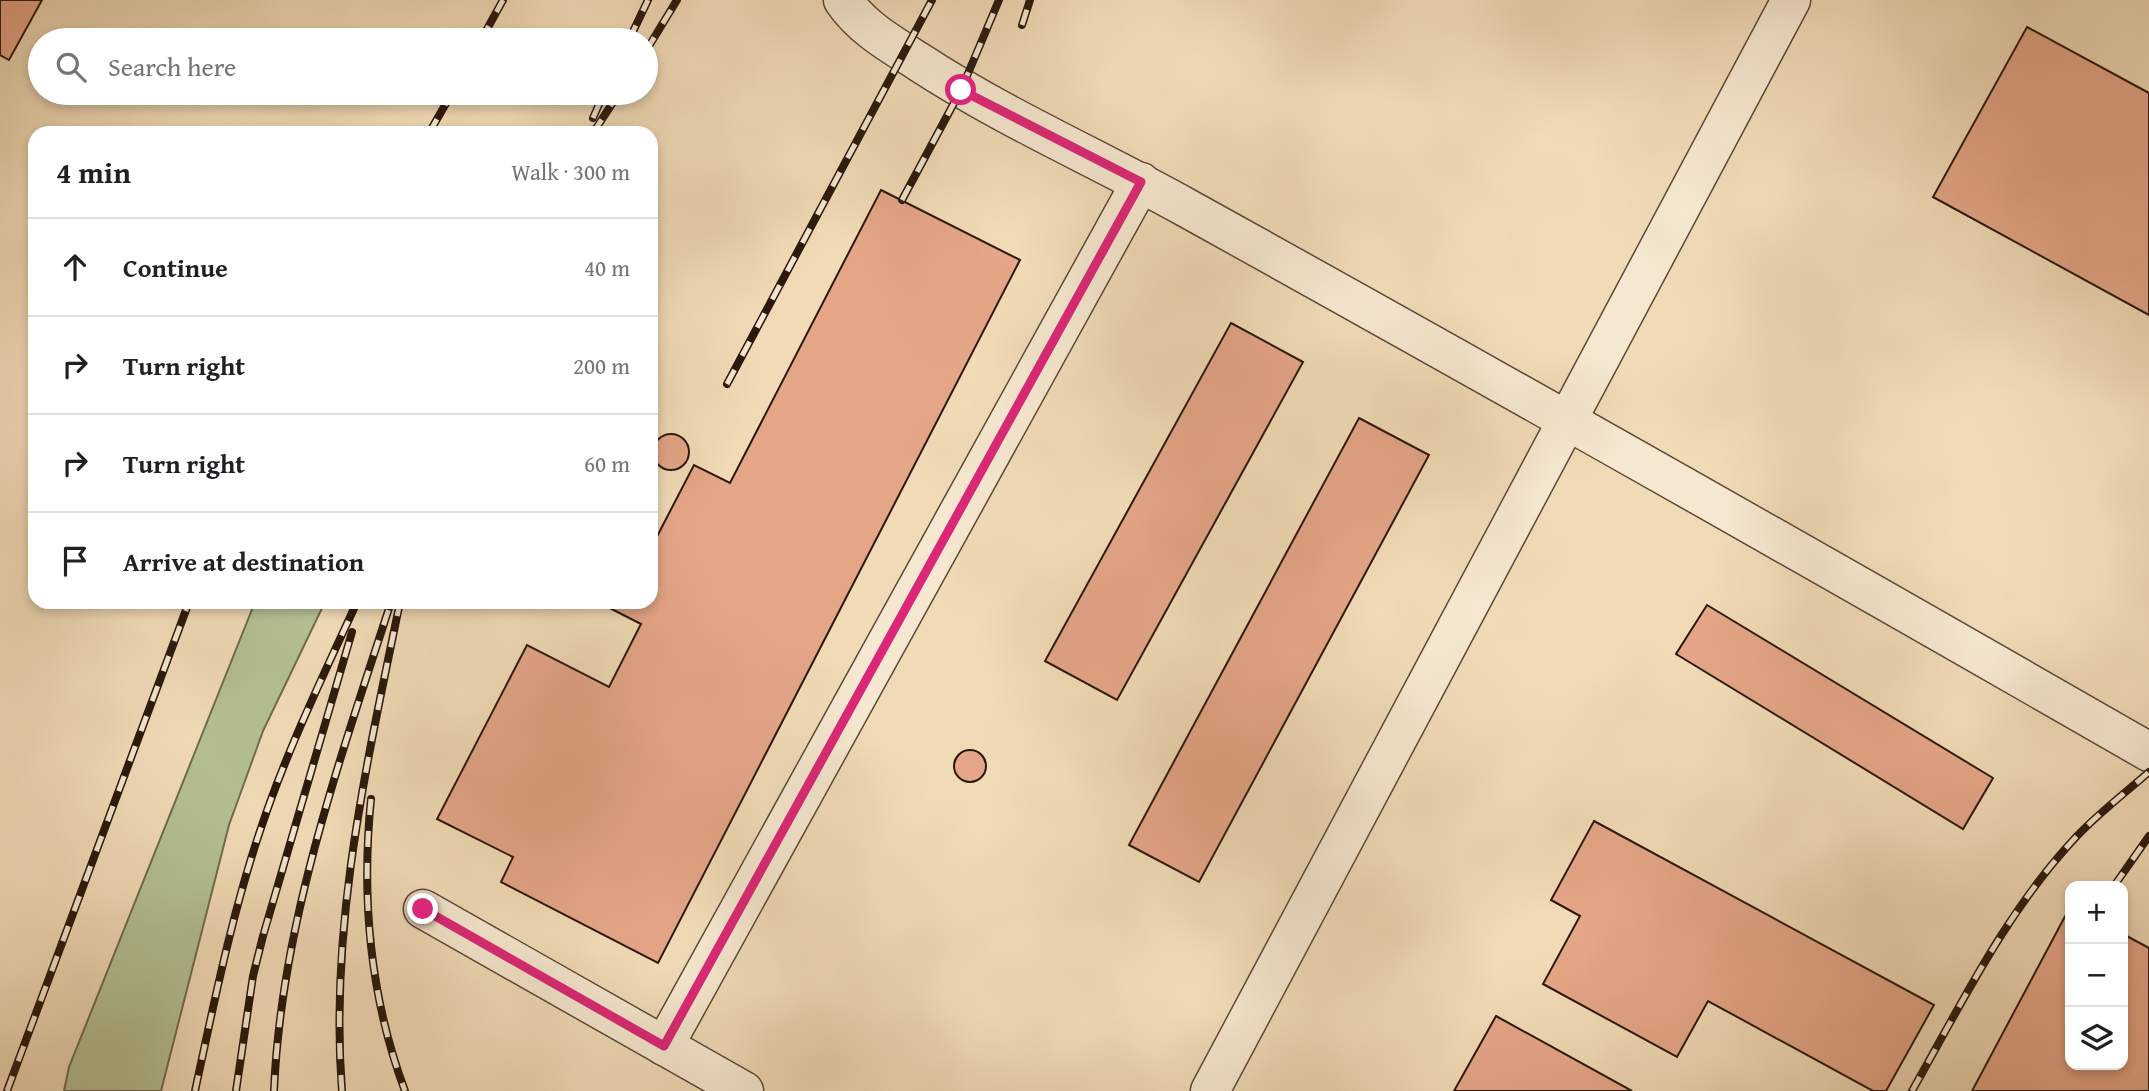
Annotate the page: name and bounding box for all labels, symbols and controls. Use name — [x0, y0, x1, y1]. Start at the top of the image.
search box — [28, 28, 658, 105]
text: Search here — [108, 47, 236, 86]
icon: search — [52, 48, 90, 86]
route start — [945, 74, 976, 105]
text: 4 min — [56, 150, 131, 194]
text: Walk · 300 m — [511, 155, 630, 188]
icon: ahead — [56, 248, 94, 286]
text: Continue — [123, 248, 228, 287]
text: 40 m — [584, 251, 630, 284]
icon: right — [56, 346, 94, 384]
text: Turn right — [123, 346, 245, 385]
text: 200 m — [573, 349, 630, 382]
icon: right — [56, 444, 94, 482]
text: Turn right — [123, 444, 245, 483]
text: 60 m — [584, 447, 630, 480]
icon: arrive — [56, 542, 94, 580]
text: Arrive at destination — [123, 542, 364, 581]
map controls — [2065, 881, 2128, 1070]
button: + — [2065, 881, 2128, 944]
route end — [407, 893, 438, 924]
button: − — [2065, 944, 2128, 1007]
button: layers — [2065, 1007, 2128, 1070]

